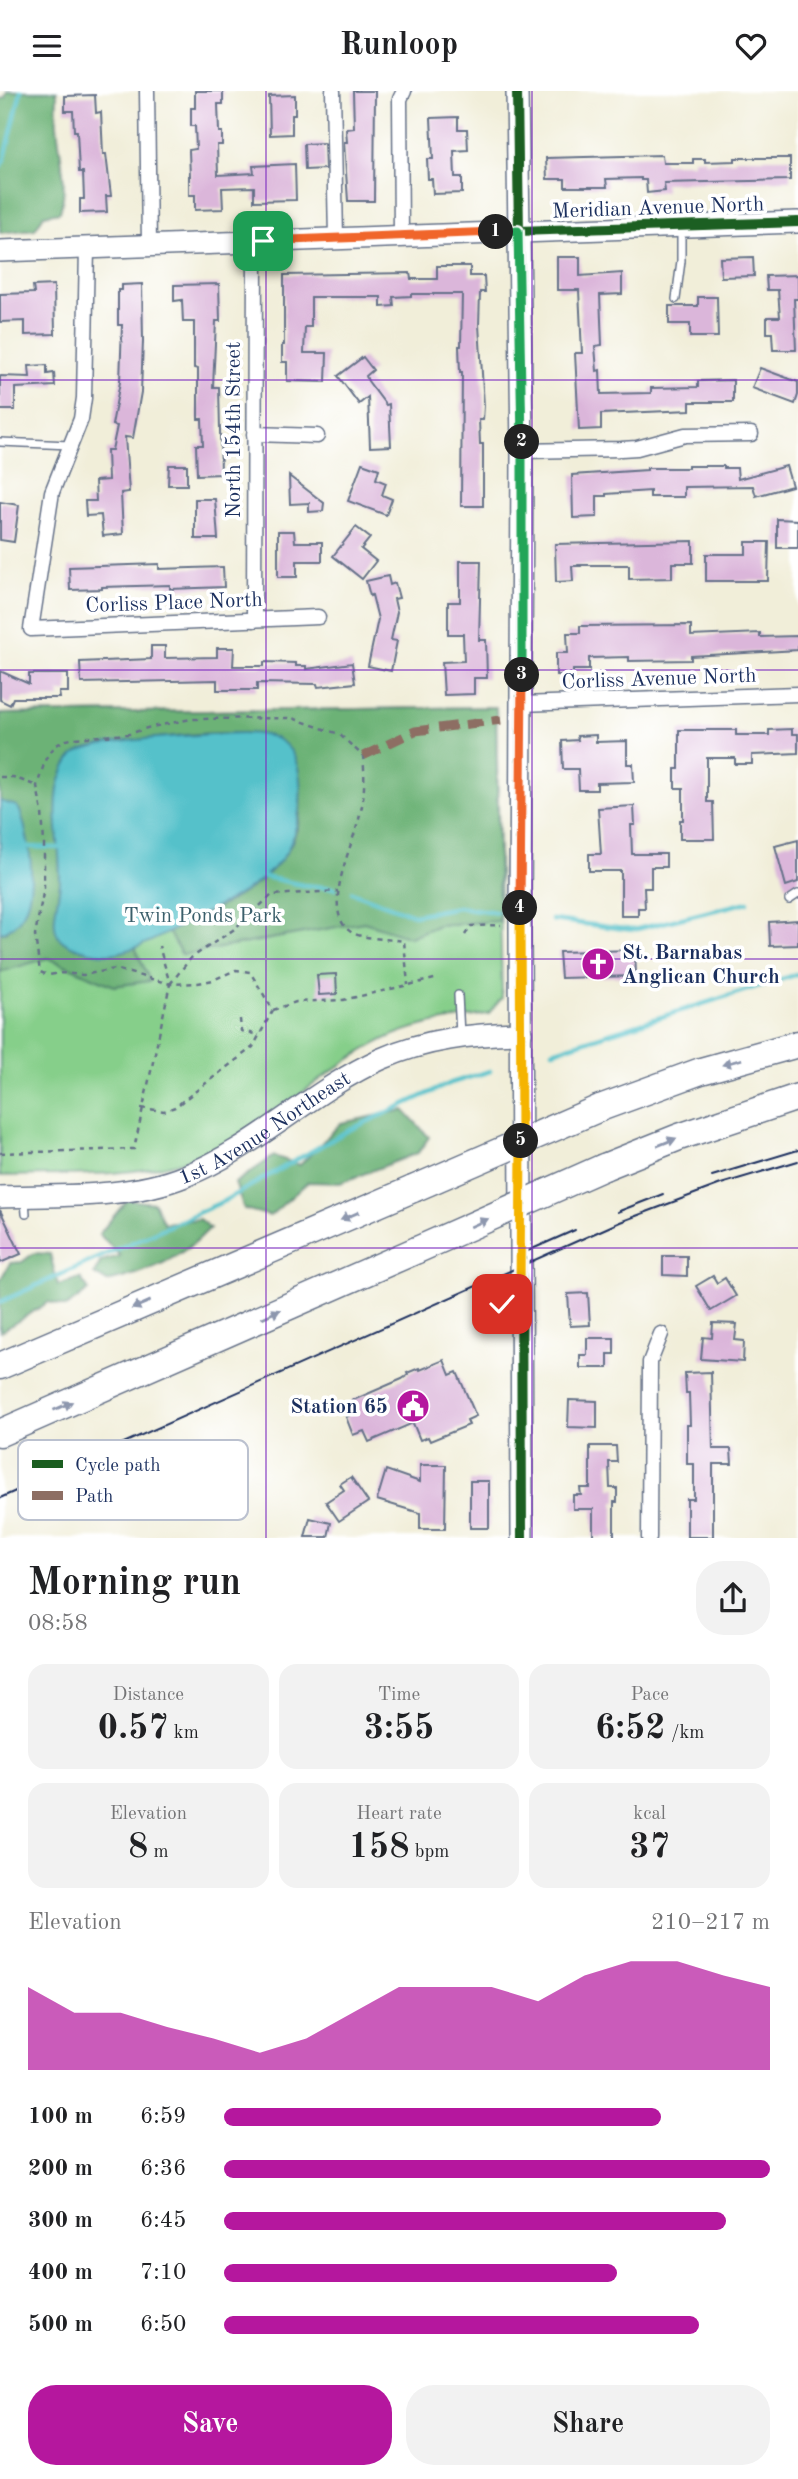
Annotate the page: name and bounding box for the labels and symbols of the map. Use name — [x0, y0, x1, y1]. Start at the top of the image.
street label: Meridian Avenue North — [552, 194, 765, 223]
pin — [233, 211, 293, 271]
pin: 1 — [478, 215, 514, 249]
street label: North 154th Street — [224, 342, 245, 518]
pin: 2 — [504, 425, 540, 459]
street label: Corliss Place North — [85, 590, 263, 617]
pin: 3 — [504, 657, 540, 693]
street label: Corliss Avenue North — [561, 666, 757, 693]
pin: 4 — [503, 891, 538, 925]
park label: Twin Ponds Park — [124, 906, 282, 927]
place label: St. Barnabas Anglican Church — [622, 943, 780, 988]
church icon: St. Barnabas Anglican Church — [579, 945, 617, 983]
one-way arrow — [721, 1057, 743, 1068]
street label: 1st Avenue Northeast — [176, 1068, 354, 1189]
pin: 5 — [504, 1123, 538, 1159]
one-way arrow — [657, 1136, 678, 1147]
one-way arrow — [339, 1210, 360, 1221]
one-way arrow — [469, 1217, 489, 1229]
pin — [472, 1274, 532, 1334]
one-way arrow — [131, 1299, 151, 1311]
one-way arrow — [261, 1308, 281, 1320]
public building icon: Station 65 — [394, 1387, 432, 1425]
place label: Station 65 — [290, 1397, 388, 1418]
one-way arrow — [52, 1400, 73, 1411]
legend — [18, 1440, 248, 1520]
text: Cycle path — [75, 1457, 161, 1476]
text: Path — [75, 1488, 113, 1507]

